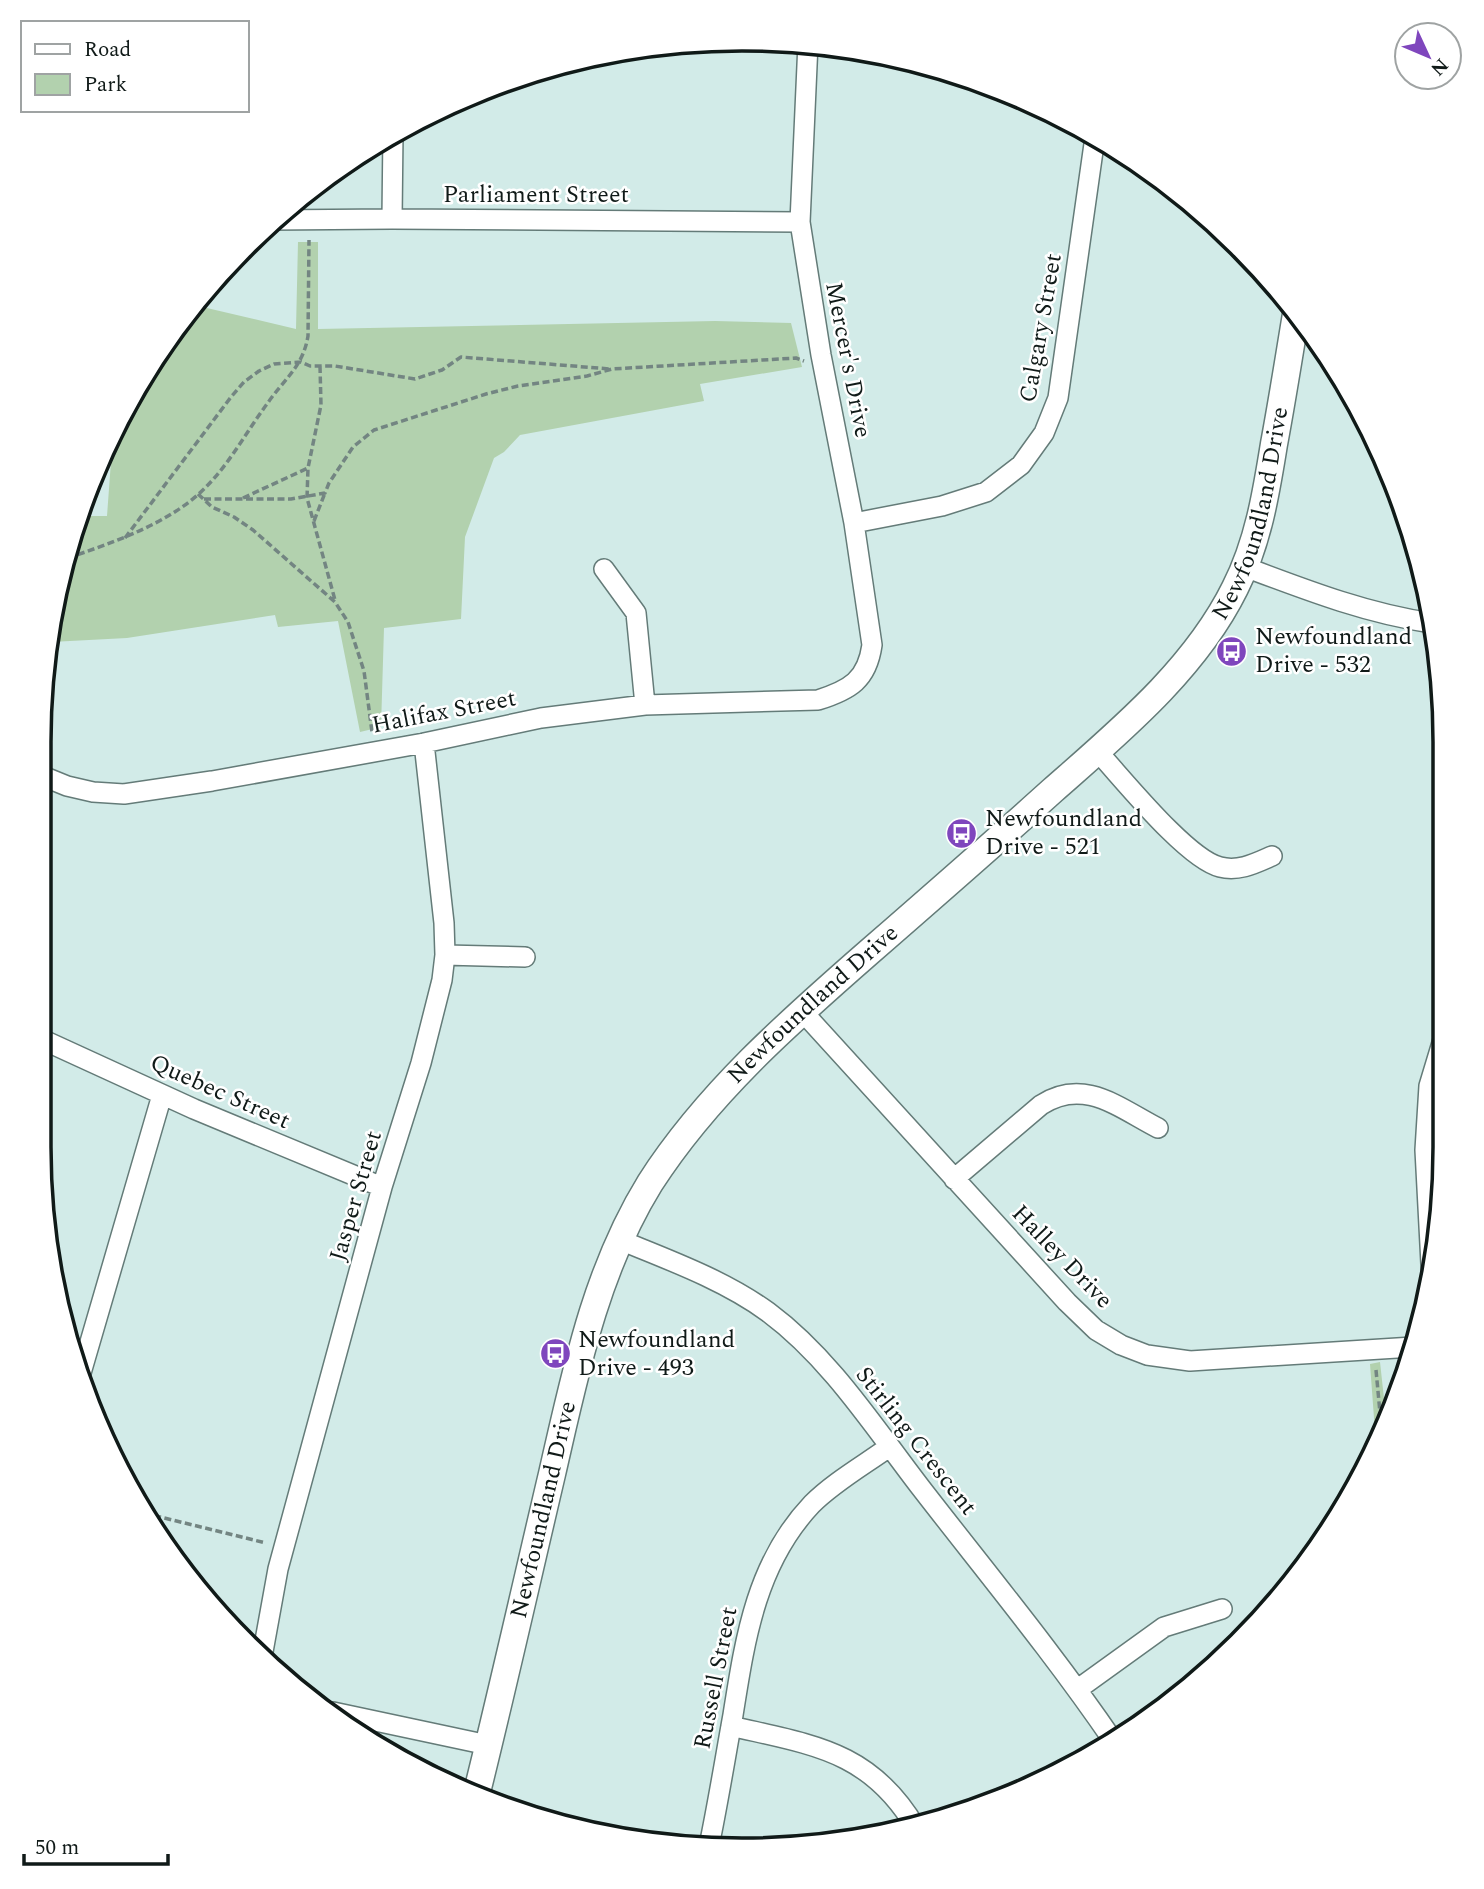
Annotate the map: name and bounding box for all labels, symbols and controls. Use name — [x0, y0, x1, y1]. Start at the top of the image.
legend — [21, 21, 248, 112]
north arrow — [1393, 21, 1463, 91]
text: Road — [84, 34, 131, 66]
text: N — [1423, 51, 1455, 82]
text: Park — [84, 69, 128, 101]
street label: Parliament Street — [443, 177, 629, 213]
street label: Calgary Street — [1010, 251, 1072, 405]
street label: Mercer's Drive — [815, 279, 881, 441]
street label: Newfoundland Drive — [1203, 404, 1298, 627]
place label: Newfoundland Drive - 532 — [1255, 619, 1412, 683]
bus stop icon: Newfoundland Drive - 532 — [1215, 634, 1249, 668]
street label: Halifax Street — [369, 680, 519, 744]
place label: Newfoundland Drive - 521 — [985, 801, 1142, 865]
bus stop icon: Newfoundland Drive - 521 — [945, 816, 979, 850]
street label: Newfoundland Drive — [719, 916, 907, 1092]
street label: Quebec Street — [144, 1045, 296, 1139]
street label: Jasper Street — [320, 1126, 392, 1266]
street label: Halley Drive — [1003, 1197, 1121, 1317]
place label: Newfoundland Drive - 493 — [578, 1322, 735, 1386]
bus stop icon: Newfoundland Drive - 493 — [538, 1337, 572, 1371]
street label: Stirling Crescent — [846, 1359, 986, 1523]
street label: Newfoundland Drive — [501, 1398, 586, 1622]
street label: Russell Street — [685, 1604, 747, 1752]
scale bar — [24, 1822, 168, 1866]
text: 50 m — [35, 1832, 79, 1864]

